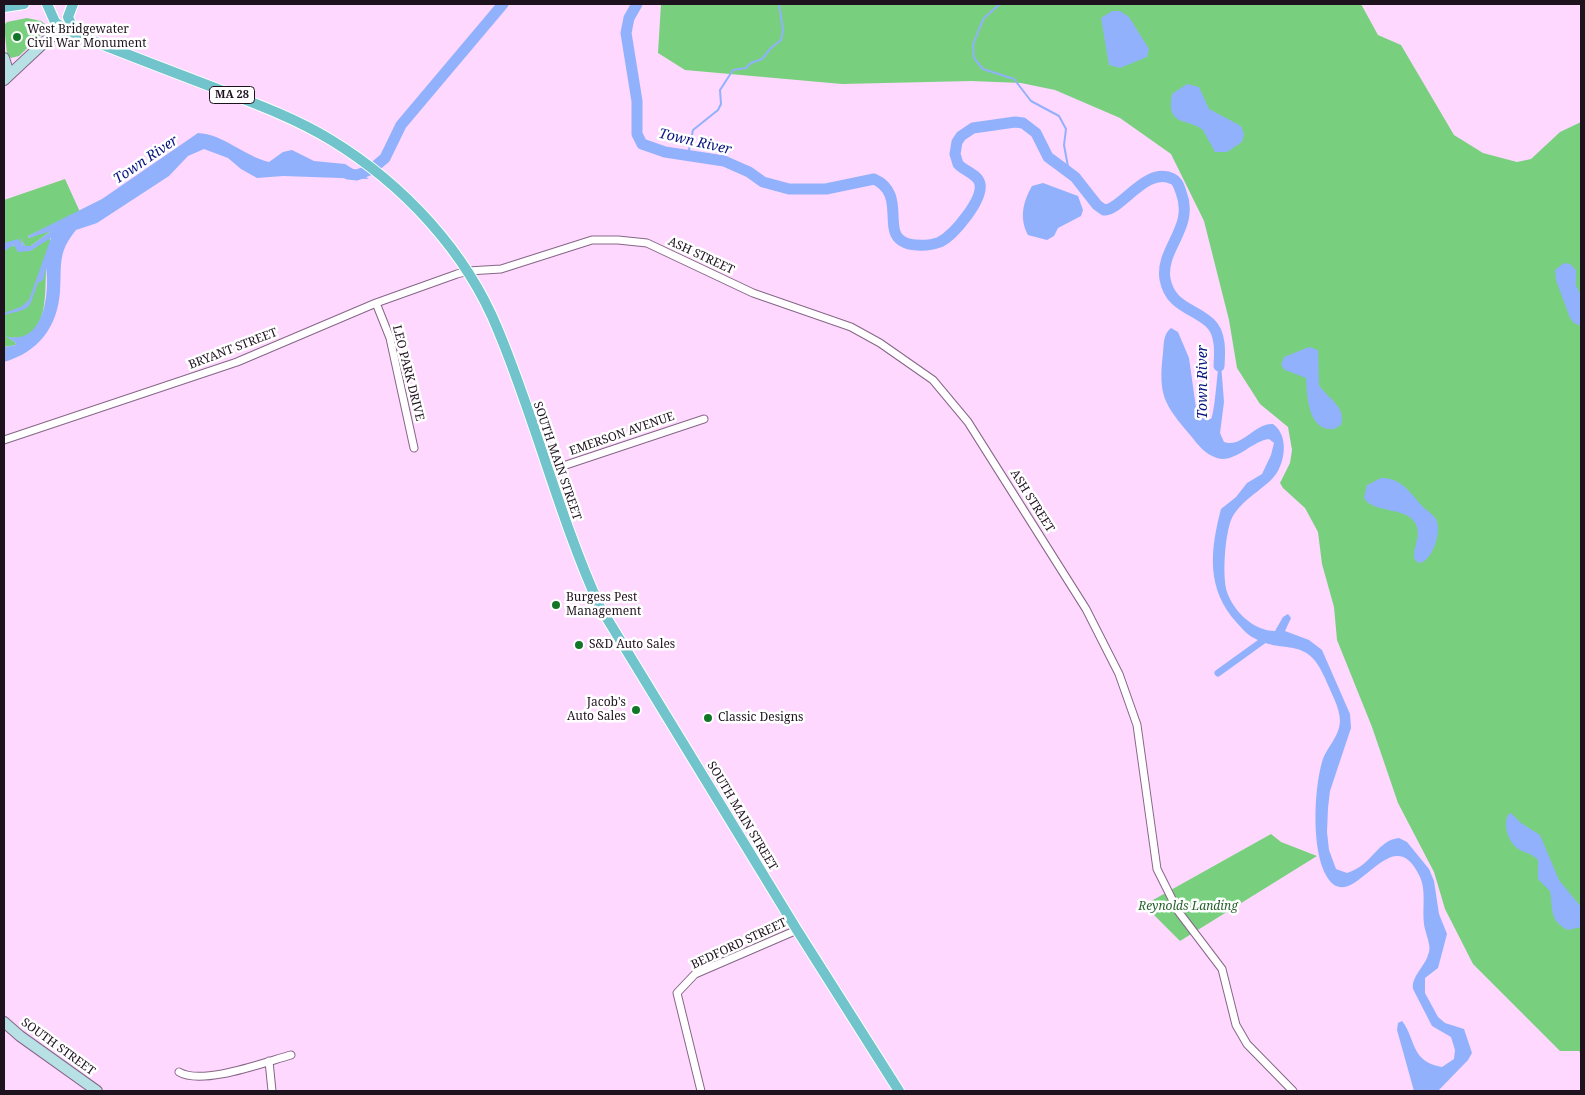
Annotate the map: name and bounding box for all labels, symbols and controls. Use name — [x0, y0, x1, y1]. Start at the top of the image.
place label: West Bridgewater Civil War Monument — [27, 23, 146, 51]
marker: West Bridgewater Civil War Monument — [11, 31, 23, 43]
road number: MA 28 — [210, 86, 254, 104]
water label: Town River — [657, 125, 733, 159]
water label: Town River — [111, 132, 181, 188]
street label: ASH STREET — [666, 234, 736, 278]
street label: LEO PARK DRIVE — [389, 324, 427, 422]
street label: BRYANT STREET — [187, 325, 279, 373]
water label: Town River — [1195, 345, 1211, 419]
street label: SOUTH MAIN STREET — [530, 400, 584, 522]
street label: EMERSON AVENUE — [568, 409, 676, 459]
street label: ASH STREET — [1007, 467, 1057, 535]
place label: Burgess Pest Management — [566, 591, 641, 619]
marker: Burgess Pest Management — [550, 599, 562, 611]
place label: S&D Auto Sales — [589, 638, 675, 652]
marker: S&D Auto Sales — [573, 639, 585, 651]
place label: Jacob's Auto Sales — [567, 696, 626, 724]
marker: Jacob's Auto Sales — [630, 704, 642, 716]
place label: Classic Designs — [718, 711, 804, 725]
marker: Classic Designs — [702, 712, 714, 724]
street label: SOUTH MAIN STREET — [704, 759, 780, 873]
park label: Reynolds Landing — [1138, 900, 1238, 914]
street label: BEDFORD STREET — [689, 916, 789, 972]
street label: SOUTH STREET — [18, 1015, 98, 1079]

